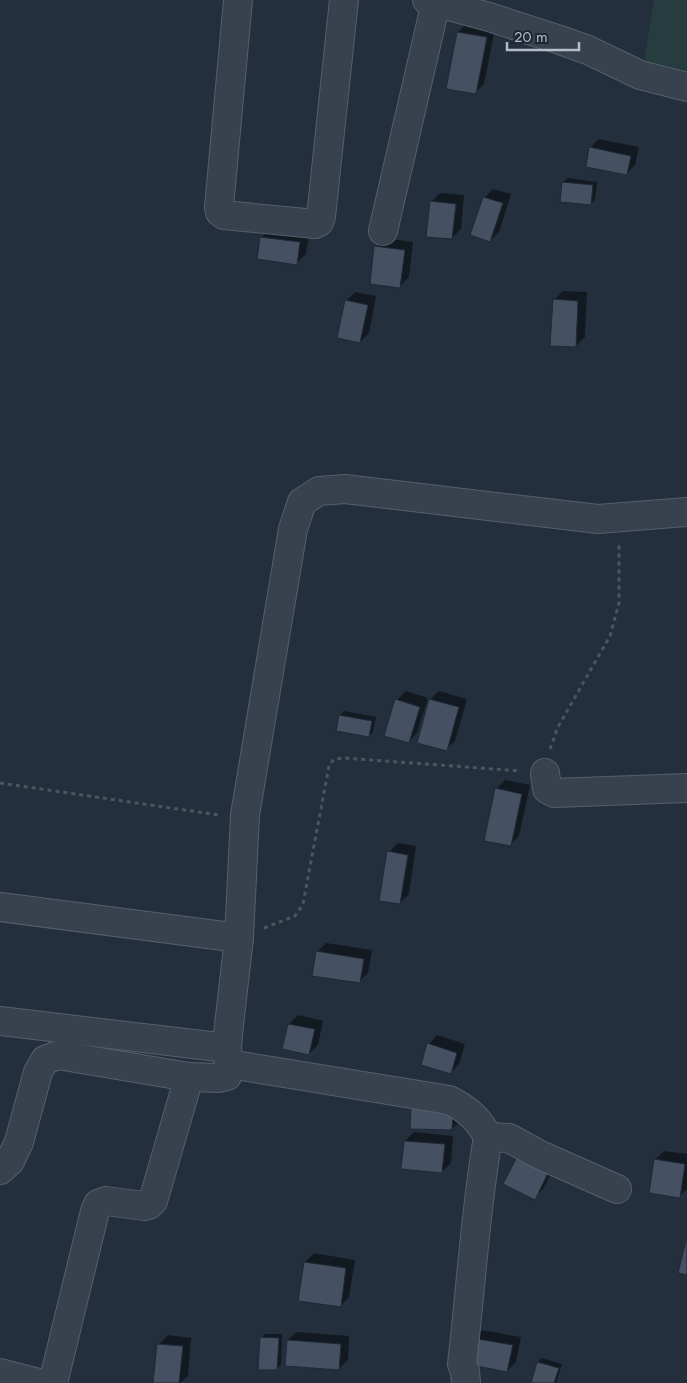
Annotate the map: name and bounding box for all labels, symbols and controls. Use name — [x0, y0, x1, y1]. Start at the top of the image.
scale bar — [507, 20, 580, 52]
text: 20 m — [514, 26, 548, 48]

